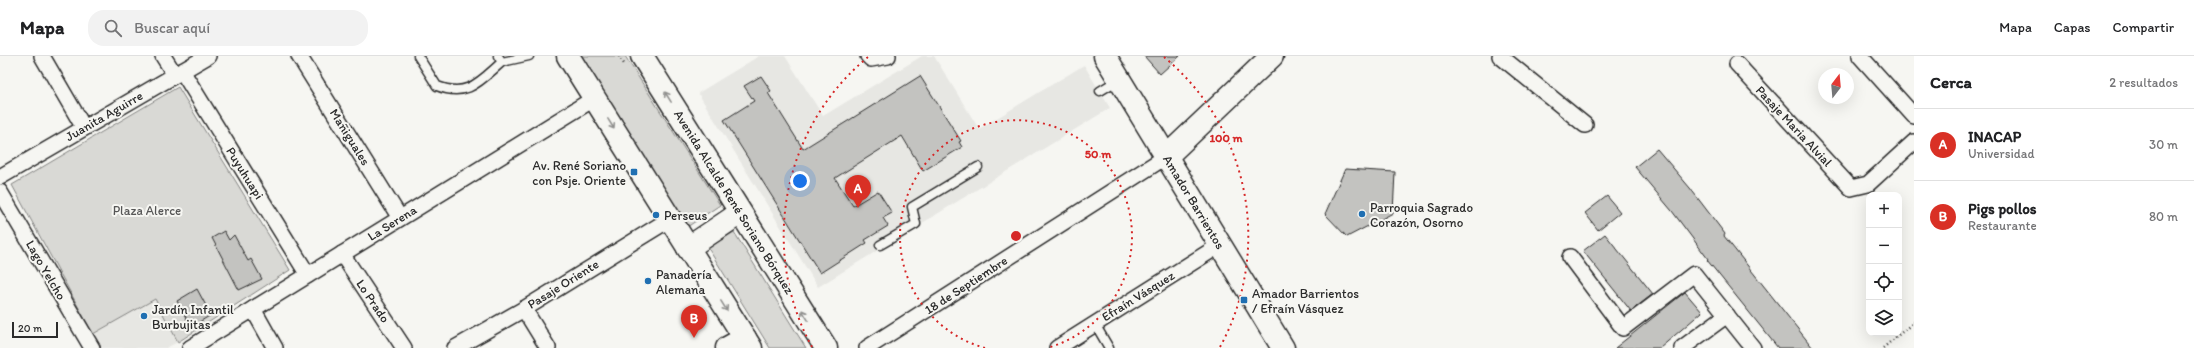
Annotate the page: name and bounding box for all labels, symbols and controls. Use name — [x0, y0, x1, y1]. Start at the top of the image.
search box — [88, 10, 368, 46]
text: Mapa — [20, 16, 64, 39]
icon: search — [102, 17, 124, 39]
text: Buscar aquí — [134, 19, 210, 37]
text: Mapa — [1999, 19, 2032, 36]
text: Capas — [2054, 19, 2091, 36]
text: Compartir — [2113, 19, 2174, 36]
north arrow — [1818, 68, 1854, 104]
text: Cerca — [1930, 72, 1972, 92]
text: 2 resultados — [2109, 75, 2178, 90]
street label: Pasaje Maria Alvial — [1753, 83, 1835, 170]
street label: Juanita Aguirre — [63, 88, 145, 144]
one-way arrow — [663, 91, 671, 103]
street label: Mañiguales — [327, 106, 373, 168]
street label: Avenida Alcalde René Soriano Bórquez — [671, 107, 797, 297]
one-way arrow — [607, 118, 615, 129]
text: INACAP — [1968, 128, 2021, 146]
text: 100 m — [1209, 131, 1243, 145]
text: A — [1939, 137, 1947, 152]
text: 30 m — [2149, 137, 2178, 152]
street label: Puyuhuapi — [223, 144, 267, 202]
text: Universidad — [1968, 146, 2035, 161]
text: 50 m — [1085, 147, 1112, 161]
street label: Amador Barrientos — [1160, 152, 1228, 252]
place label: Av. René Soriano con Psje. Oriente — [532, 158, 626, 188]
marker: Av. René Soriano con Psje. Oriente — [629, 167, 639, 177]
your location — [790, 171, 810, 191]
pin: A — [845, 175, 871, 208]
map controls — [1866, 192, 1902, 336]
button: + — [1866, 192, 1902, 228]
place label: Parroquia Sagrado Corazón, Osorno — [1370, 200, 1473, 230]
text: Pigs pollos — [1968, 200, 2037, 218]
street label: La Serena — [365, 202, 419, 244]
park label: Plaza Alerce — [113, 203, 181, 218]
place label: Perseus — [664, 208, 708, 223]
marker: Parroquia Sagrado Corazón, Osorno — [1357, 209, 1367, 219]
text: B — [1939, 209, 1947, 224]
text: 80 m — [2149, 209, 2178, 224]
marker: Perseus — [651, 210, 661, 220]
text: Restaurante — [1968, 218, 2037, 233]
button: − — [1866, 228, 1902, 264]
centre of rings — [1009, 229, 1023, 243]
street label: Lago Yelcho — [23, 237, 69, 303]
street label: 18 de Septiembre — [922, 253, 1010, 317]
street label: Pasaje Oriente — [525, 256, 601, 312]
button: locate — [1866, 264, 1902, 300]
place label: Panadería Alemana — [656, 267, 712, 297]
street label: Efraín Vásquez — [1099, 268, 1177, 324]
marker: Panadería Alemana — [643, 276, 653, 286]
street label: Lo Prado — [353, 277, 393, 326]
place label: Amador Barrientos / Efraín Vásquez — [1252, 286, 1359, 316]
marker: Amador Barrientos / Efraín Vásquez — [1239, 295, 1249, 305]
one-way arrow — [721, 300, 729, 312]
button: layers — [1866, 300, 1902, 336]
place label: Jardín Infantil Burbujitas — [152, 302, 234, 332]
pin: B — [681, 305, 707, 338]
one-way arrow — [801, 310, 809, 321]
marker: Jardín Infantil Burbujitas — [139, 311, 149, 321]
scale bar — [12, 320, 58, 339]
text: 20 m — [18, 322, 42, 335]

